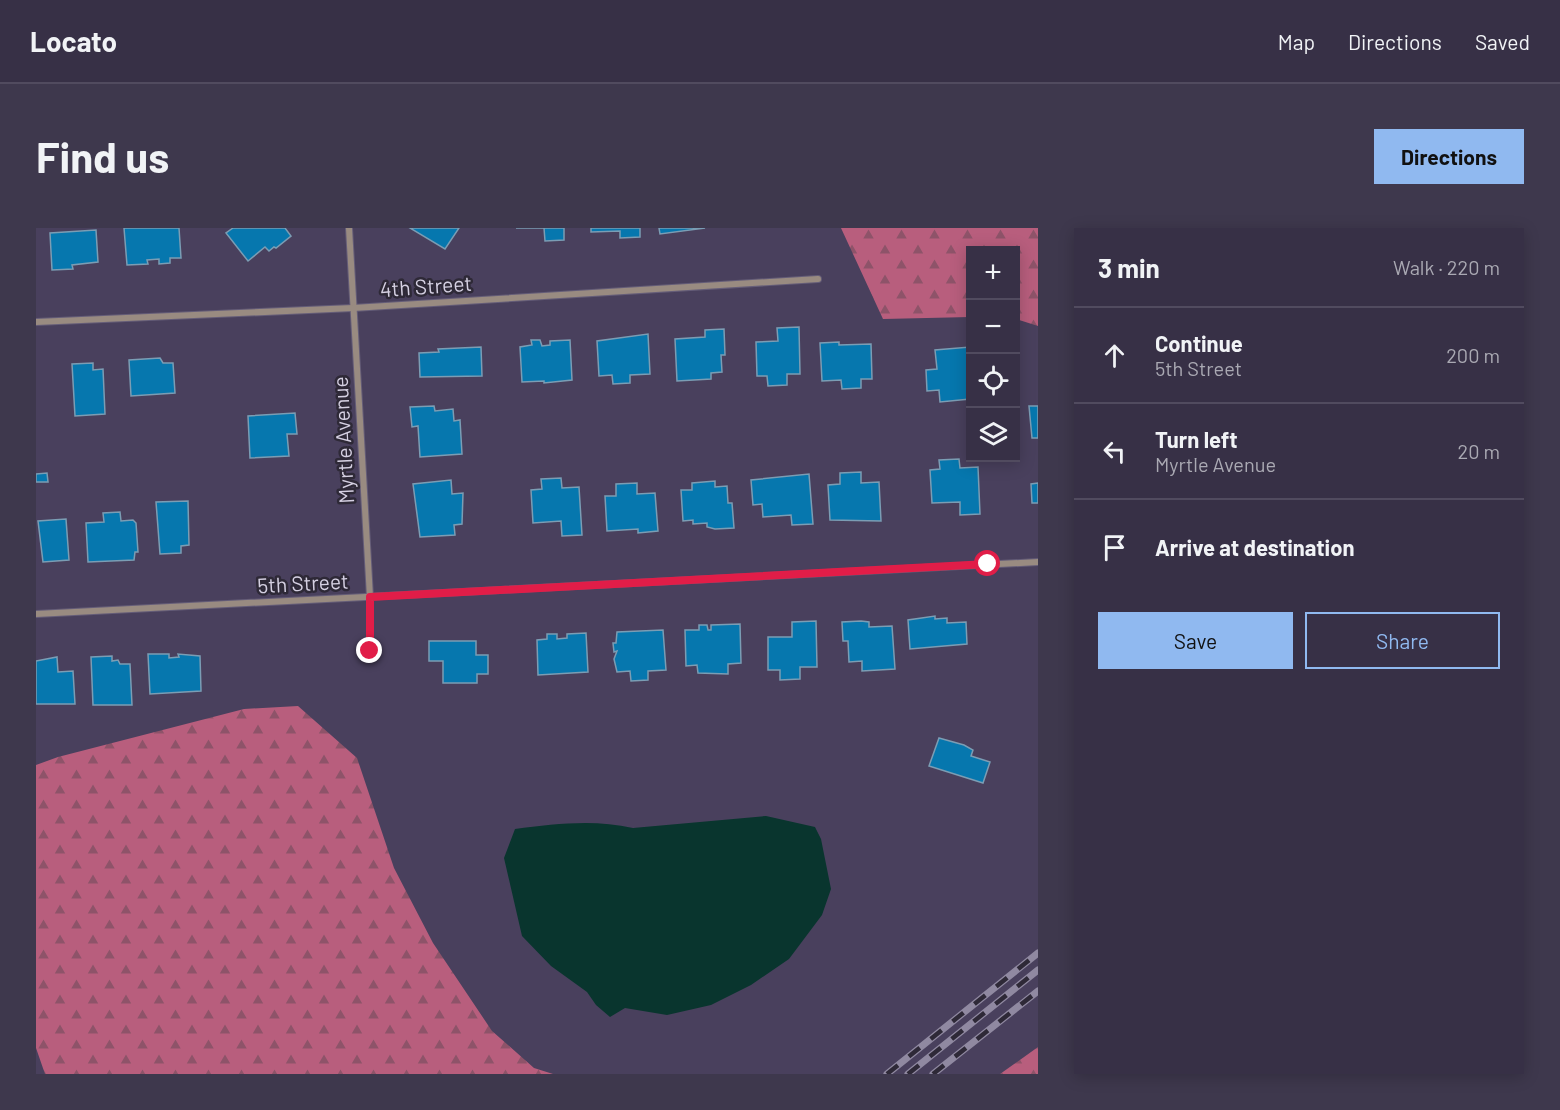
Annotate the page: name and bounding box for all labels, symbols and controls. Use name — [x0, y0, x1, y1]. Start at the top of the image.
text: Locato — [30, 24, 117, 58]
text: Map — [1278, 29, 1315, 54]
text: Directions — [1348, 29, 1442, 54]
text: Saved — [1475, 29, 1530, 54]
button: Directions — [1374, 129, 1524, 184]
text: Find us — [36, 131, 169, 181]
map controls — [966, 246, 1020, 462]
button: + — [966, 246, 1020, 300]
text: 3 min — [1098, 252, 1160, 283]
text: Walk · 220 m — [1393, 255, 1500, 279]
street label: 4th Street — [379, 270, 473, 301]
button: − — [966, 300, 1020, 354]
text: Continue — [1155, 330, 1243, 356]
icon: ahead — [1098, 339, 1131, 372]
text: 200 m — [1446, 343, 1500, 367]
button: locate — [966, 354, 1020, 408]
text: 5th Street — [1155, 356, 1242, 380]
street label: Myrtle Avenue — [327, 376, 358, 504]
button: layers — [966, 408, 1020, 462]
text: Turn left — [1155, 426, 1238, 452]
icon: left — [1098, 435, 1131, 468]
text: 20 m — [1457, 439, 1500, 463]
text: Myrtle Avenue — [1155, 452, 1276, 476]
icon: arrive — [1098, 531, 1131, 564]
text: Arrive at destination — [1155, 534, 1354, 560]
route start — [974, 550, 1000, 576]
street label: 5th Street — [257, 568, 349, 597]
button: Save — [1098, 612, 1293, 669]
button: Share — [1305, 612, 1500, 669]
route end — [356, 637, 382, 663]

